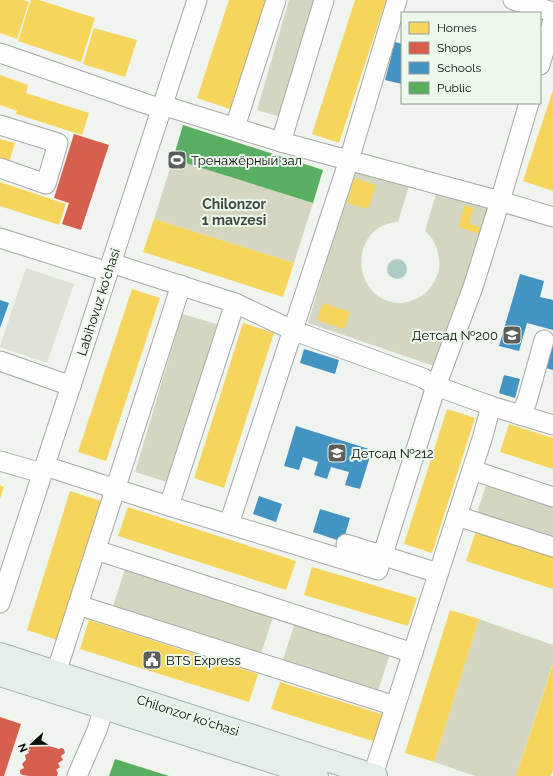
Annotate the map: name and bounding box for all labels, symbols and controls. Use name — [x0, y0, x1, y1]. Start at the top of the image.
legend — [401, 12, 541, 104]
text: Homes — [437, 21, 477, 35]
text: Shops — [437, 41, 472, 55]
text: Schools — [437, 61, 481, 75]
text: Public — [437, 81, 472, 95]
sports icon: Тренажёрный зал — [166, 149, 188, 171]
place label: Тренажёрный зал — [191, 153, 302, 168]
district label: Chilonzor 1 mavzesi — [202, 196, 266, 228]
street label: Labihovuz ko'chasi — [74, 247, 123, 358]
school or university icon: Детсад №200 — [501, 324, 523, 346]
place label: Детсад №200 — [412, 328, 498, 343]
school or university icon: Детсад №212 — [326, 442, 348, 464]
place label: Детсад №212 — [351, 446, 434, 461]
public building icon: BTS Express — [141, 649, 163, 671]
place label: BTS Express — [166, 653, 241, 668]
street label: Chilonzor ko'chasi — [135, 692, 241, 739]
north arrow — [12, 724, 52, 764]
text: N — [16, 741, 31, 754]

